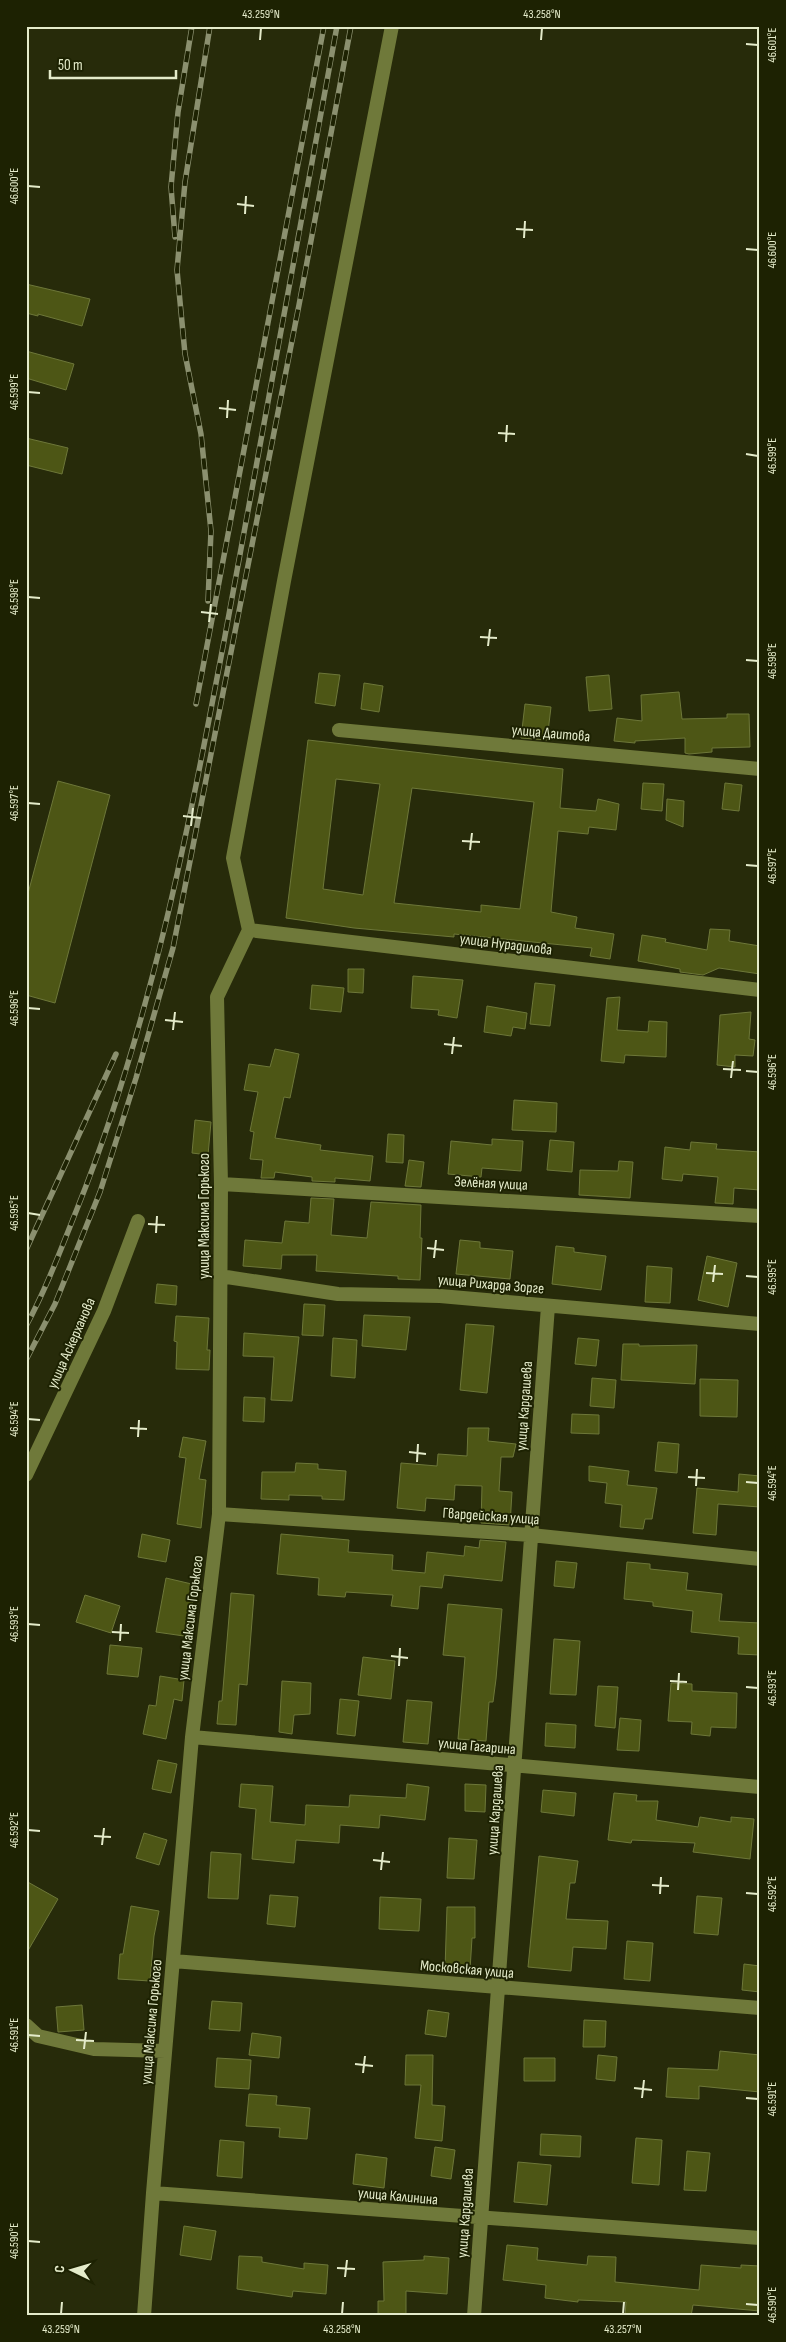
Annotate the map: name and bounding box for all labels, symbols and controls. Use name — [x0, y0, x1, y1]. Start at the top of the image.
text: 43.259°N — [242, 7, 280, 22]
text: 43.258°N — [523, 7, 561, 22]
text: 46.601°E — [765, 28, 780, 62]
scale bar — [50, 48, 176, 80]
text: 50 m — [58, 56, 83, 75]
text: 46.600°E — [7, 168, 22, 204]
text: 46.600°E — [765, 232, 780, 268]
text: 46.599°E — [7, 374, 22, 410]
text: 46.599°E — [765, 438, 780, 474]
text: 46.598°E — [7, 579, 22, 615]
text: 46.598°E — [765, 643, 780, 679]
street label: улица Даитова — [511, 721, 591, 746]
text: 46.597°E — [7, 785, 22, 821]
text: 46.597°E — [765, 848, 780, 884]
street label: улица Нурадилова — [459, 929, 553, 960]
text: 46.596°E — [7, 990, 22, 1026]
text: 46.596°E — [765, 1054, 780, 1090]
street label: улица Максима Горького — [195, 1153, 214, 1279]
street label: Зелёная улица — [454, 1172, 528, 1195]
text: 46.595°E — [7, 1195, 22, 1231]
text: 46.595°E — [765, 1259, 780, 1295]
street label: улица Рихарда Зорге — [437, 1270, 545, 1299]
street label: улица Аскерханова — [43, 1295, 100, 1392]
street label: улица Кардашева — [512, 1360, 537, 1452]
text: 46.594°E — [7, 1401, 22, 1437]
text: 46.594°E — [765, 1465, 780, 1501]
street label: Гвардейская улица — [442, 1504, 540, 1529]
street label: улица Максима Горького — [173, 1554, 208, 1682]
text: 46.593°E — [7, 1606, 22, 1642]
text: 46.593°E — [765, 1670, 780, 1706]
street label: улица Гагарина — [437, 1734, 517, 1759]
street label: улица Кардашева — [483, 1764, 508, 1856]
text: 46.592°E — [7, 1812, 22, 1848]
text: 46.592°E — [765, 1876, 780, 1912]
street label: Московская улица — [419, 1956, 515, 1983]
street label: улица Максима Горького — [137, 1958, 166, 2086]
text: 46.591°E — [7, 2018, 22, 2052]
text: 46.591°E — [765, 2082, 780, 2116]
street label: улица Кардашева — [453, 2167, 478, 2259]
street label: улица Калинина — [357, 2184, 439, 2209]
text: 46.590°E — [7, 2223, 22, 2259]
north arrow — [48, 2244, 98, 2294]
text: С — [51, 2265, 68, 2273]
text: 46.590°E — [765, 2287, 780, 2323]
text: 43.259°N — [42, 2322, 80, 2337]
text: 43.258°N — [323, 2322, 361, 2337]
text: 43.257°N — [604, 2322, 642, 2337]

